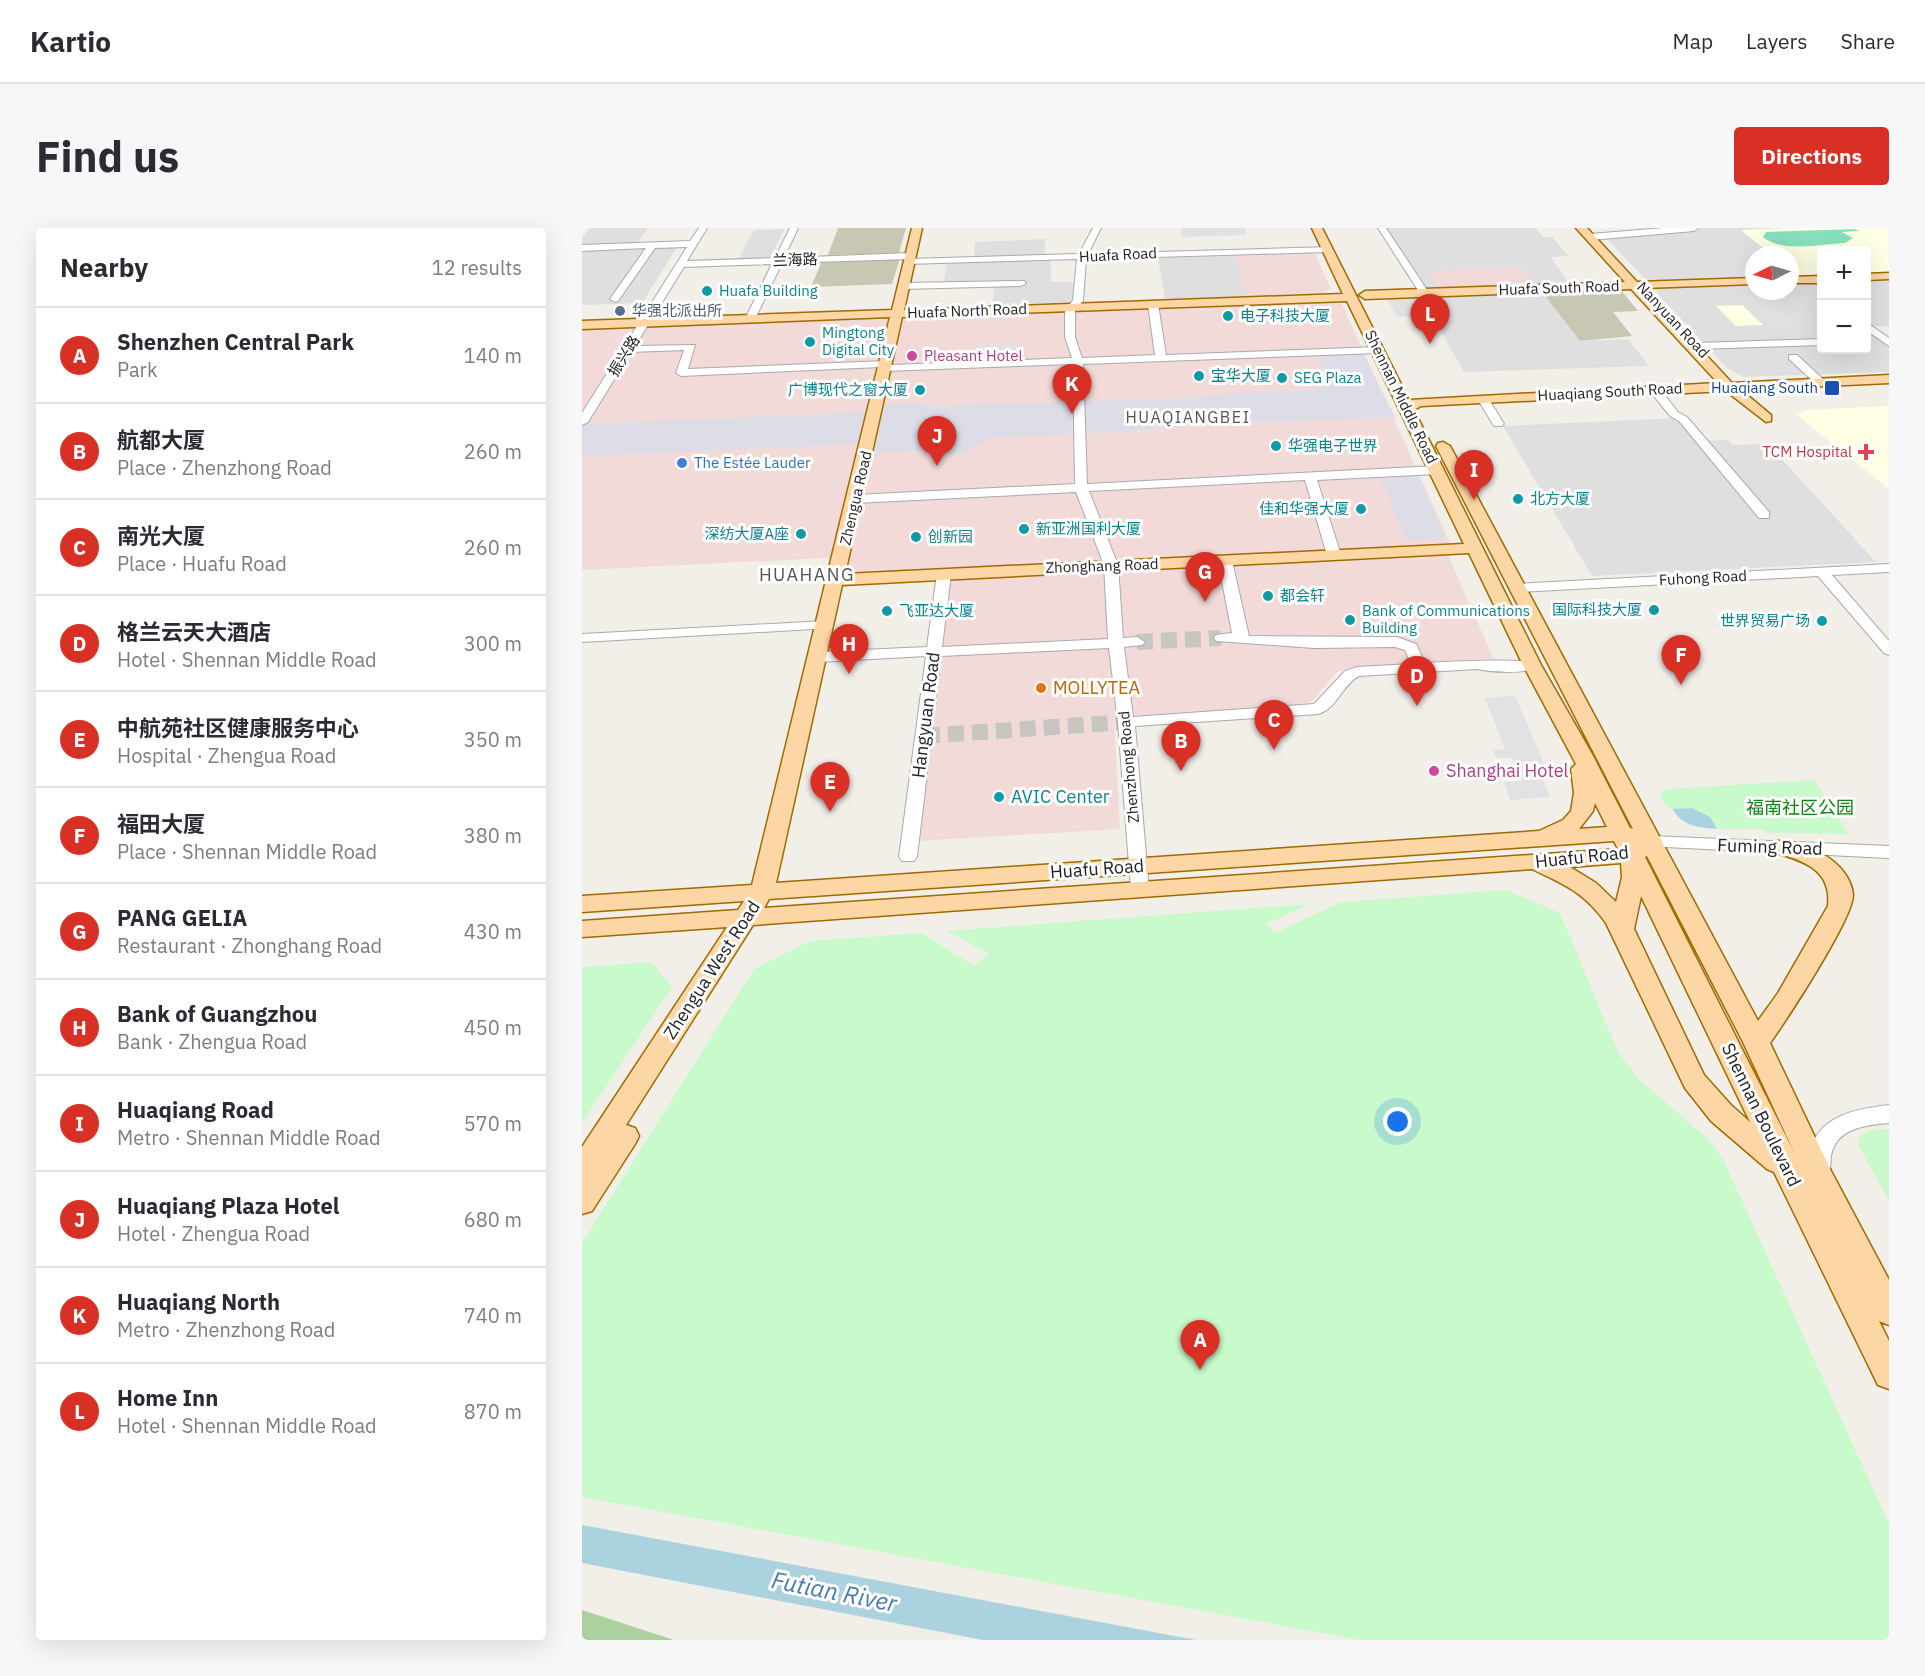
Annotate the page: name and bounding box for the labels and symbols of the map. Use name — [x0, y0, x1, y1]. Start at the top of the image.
street label: Huafa Road — [1079, 243, 1157, 266]
north arrow — [1745, 246, 1799, 300]
street label: 兰海路 — [772, 249, 818, 270]
street label: Huafa South Road — [1498, 276, 1620, 299]
street label: Nanyuan Road — [1633, 277, 1714, 362]
place label: Huafa Building — [719, 281, 818, 300]
marker: Huafa Building — [700, 284, 714, 298]
pin: L — [1410, 294, 1450, 344]
street label: Huafa North Road — [907, 299, 1027, 322]
place label: 华强北派出所 — [632, 301, 722, 320]
marker: 华强北派出所 — [613, 304, 627, 318]
place label: 电子科技大厦 — [1240, 306, 1330, 325]
marker: 电子科技大厦 — [1221, 309, 1235, 323]
place label: Mingtong Digital City — [822, 323, 895, 359]
street label: Shennan Middle Road — [1361, 327, 1442, 467]
street label: 振兴路 — [604, 332, 644, 380]
marker: Mingtong Digital City — [803, 335, 817, 349]
place label: Pleasant Hotel — [924, 346, 1023, 365]
marker: Pleasant Hotel — [905, 349, 919, 363]
pin: K — [1052, 364, 1092, 414]
place label: 宝华大厦 — [1211, 366, 1271, 385]
place label: SEG Plaza — [1294, 368, 1362, 387]
marker: 宝华大厦 — [1192, 369, 1206, 383]
marker: SEG Plaza — [1275, 371, 1289, 385]
street label: Huaqiang South Road — [1537, 378, 1683, 405]
place label: Huaqiang South — [1711, 378, 1818, 397]
marker: Huaqiang South — [1823, 379, 1841, 397]
place label: 广博现代之窗大厦 — [788, 380, 908, 399]
marker: 广博现代之窗大厦 — [913, 383, 927, 397]
district label: HUAQIANGBEI — [1125, 407, 1251, 427]
pin: J — [918, 416, 956, 466]
place label: 华强电子世界 — [1288, 436, 1378, 455]
marker: 华强电子世界 — [1269, 439, 1283, 453]
place label: TCM Hospital — [1763, 442, 1852, 461]
marker: TCM Hospital — [1857, 443, 1875, 461]
street label: Zhengua Road — [835, 449, 876, 547]
pin: I — [1454, 450, 1494, 500]
place label: The Estée Lauder — [694, 453, 811, 472]
marker: The Estée Lauder — [675, 456, 689, 470]
place label: 北方大厦 — [1530, 489, 1590, 508]
marker: 北方大厦 — [1511, 492, 1525, 506]
place label: 佳和华强大厦 — [1259, 499, 1349, 518]
marker: 佳和华强大厦 — [1354, 502, 1368, 516]
place label: 新亚洲国利大厦 — [1036, 519, 1141, 538]
marker: 新亚洲国利大厦 — [1017, 522, 1031, 536]
place label: 深纺大厦A座 — [704, 524, 789, 543]
marker: 深纺大厦A座 — [794, 527, 808, 541]
place label: 创新园 — [928, 527, 973, 546]
marker: 创新园 — [909, 530, 923, 544]
pin: G — [1186, 552, 1224, 602]
street label: Zhonghang Road — [1045, 554, 1159, 577]
district label: HUAHANG — [759, 563, 855, 586]
street label: Fuhong Road — [1659, 566, 1747, 589]
place label: 都会轩 — [1280, 586, 1325, 605]
marker: 都会轩 — [1261, 589, 1275, 603]
place label: 国际科技大厦 — [1552, 600, 1642, 619]
place label: 飞亚达大厦 — [899, 601, 974, 620]
place label: Bank of Communications Building — [1362, 601, 1530, 637]
marker: 国际科技大厦 — [1647, 603, 1661, 617]
marker: 飞亚达大厦 — [880, 604, 894, 618]
place label: 世界贸易广场 — [1720, 611, 1810, 630]
marker: Bank of Communications Building — [1343, 613, 1357, 627]
marker: 世界贸易广场 — [1815, 614, 1829, 628]
pin: H — [830, 624, 868, 674]
pin: F — [1662, 636, 1700, 685]
street label: Hangyuan Road — [906, 651, 945, 779]
pin: D — [1398, 656, 1436, 706]
place label: MOLLYTEA — [1053, 676, 1141, 699]
marker: MOLLYTEA — [1034, 681, 1048, 695]
pin: C — [1254, 700, 1294, 750]
street label: Zhenzhong Road — [1114, 710, 1143, 824]
pin: B — [1162, 722, 1200, 771]
place label: Shanghai Hotel — [1446, 759, 1569, 782]
pin: E — [810, 762, 850, 812]
marker: Shanghai Hotel — [1427, 764, 1441, 778]
place label: AVIC Center — [1011, 785, 1110, 808]
marker: AVIC Center — [992, 790, 1006, 804]
park label: 福南社区公园 — [1746, 796, 1854, 819]
street label: Fuming Road — [1717, 833, 1823, 860]
street label: Huafu Road — [1534, 840, 1630, 873]
street label: Huafu Road — [1049, 854, 1145, 883]
street label: Zhengua West Road — [658, 896, 765, 1043]
street label: Shennan Boulevard — [1717, 1039, 1806, 1190]
your location — [1383, 1107, 1412, 1136]
pin: A — [1180, 1320, 1220, 1370]
water label: Futian River — [769, 1563, 901, 1619]

